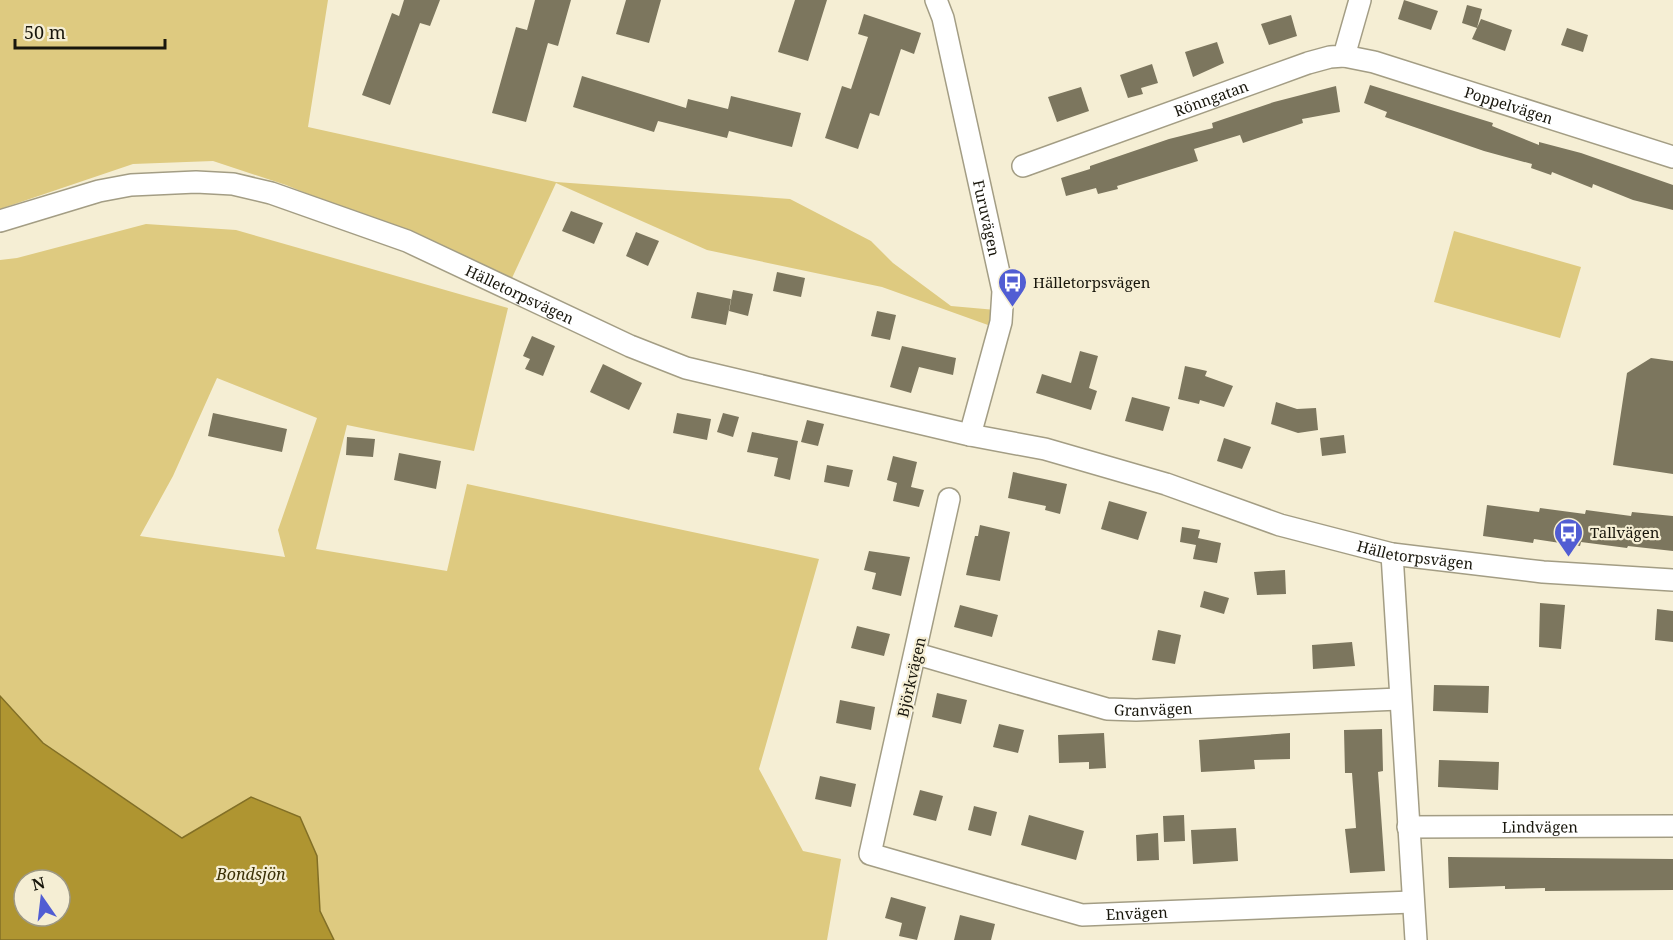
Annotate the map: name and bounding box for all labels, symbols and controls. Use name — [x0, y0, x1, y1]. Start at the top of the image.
scale bar — [15, 12, 165, 50]
text: 50 m — [24, 20, 66, 44]
street label: Rönngatan — [1171, 75, 1251, 121]
street label: Poppelvägen — [1462, 81, 1556, 128]
street label: Furuvägen — [969, 178, 1005, 258]
street label: Hälletorpsvägen — [462, 260, 577, 328]
bus stop icon: Hälletorpsvägen — [996, 266, 1028, 308]
place label: Hälletorpsvägen — [1033, 272, 1151, 292]
bus stop icon: Tallvägen — [1553, 516, 1585, 558]
place label: Tallvägen — [1590, 522, 1660, 542]
street label: Hälletorpsvägen — [1355, 535, 1475, 574]
street label: Björkvägen — [892, 635, 930, 719]
street label: Granvägen — [1114, 698, 1193, 720]
street label: Lindvägen — [1502, 816, 1578, 837]
water label: Bondsjön — [215, 863, 286, 885]
north arrow — [12, 868, 72, 928]
text: N — [30, 871, 48, 896]
street label: Envägen — [1105, 902, 1168, 924]

